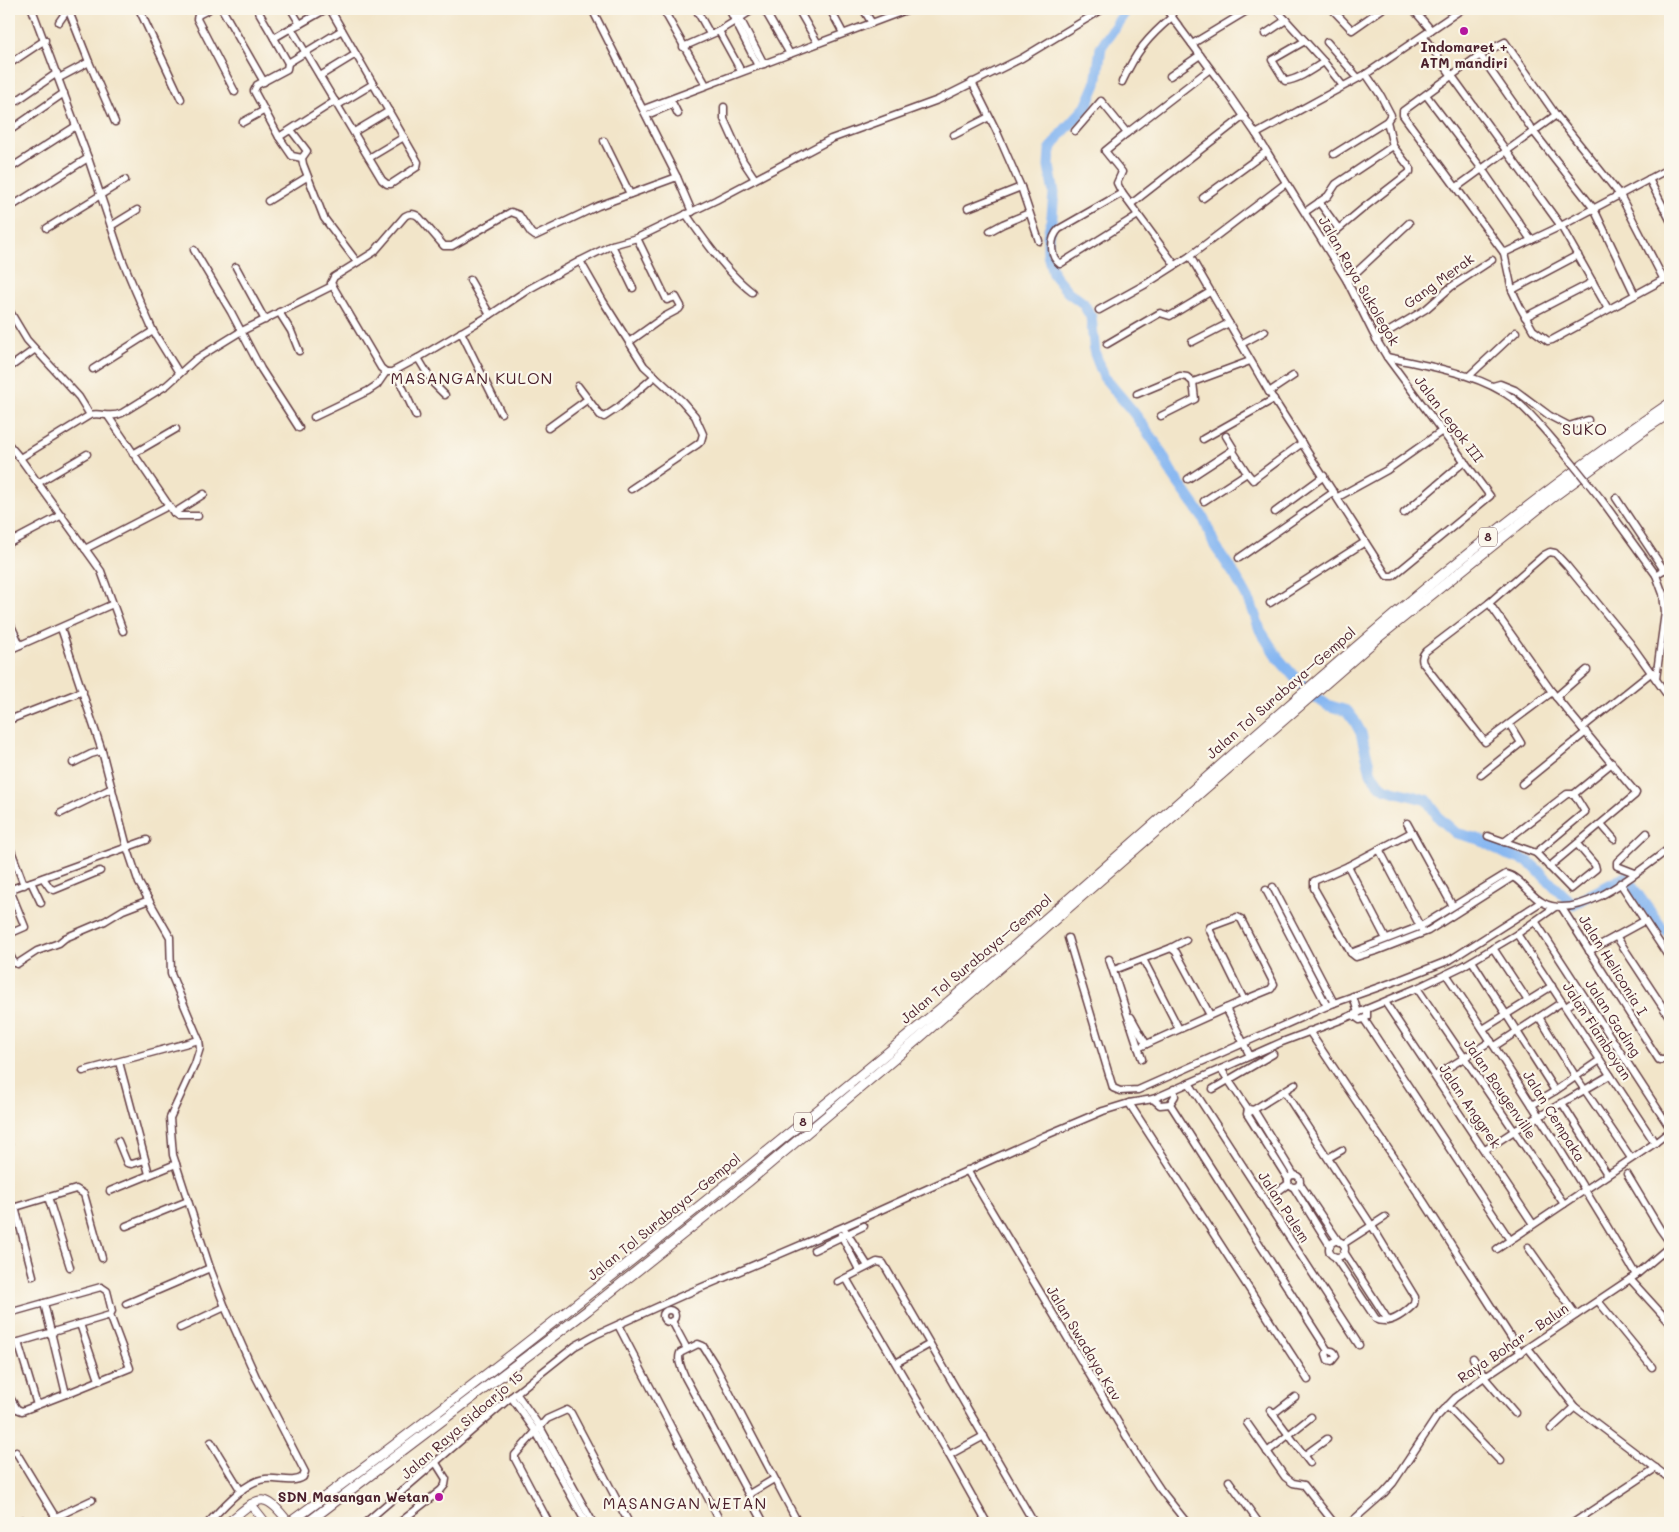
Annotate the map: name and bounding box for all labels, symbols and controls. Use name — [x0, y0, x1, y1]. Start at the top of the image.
marker: Indomaret + ATM mandiri — [1458, 25, 1470, 37]
place label: Indomaret + ATM mandiri — [1420, 37, 1508, 72]
street label: Jalan Raya Sukolegok — [1315, 213, 1404, 349]
street label: Gang Merak — [1400, 249, 1478, 313]
district label: MASANGAN KULON — [391, 367, 553, 388]
street label: Jalan Legok III — [1411, 372, 1488, 466]
district label: SUKO — [1562, 418, 1608, 439]
road number: 8 — [1479, 528, 1497, 546]
street label: Jalan Tol Surabaya–Gempol — [1202, 622, 1359, 763]
street label: Jalan Tol Surabaya–Gempol — [896, 890, 1055, 1028]
street label: Jalan Heliconia I — [1575, 911, 1652, 1019]
street label: Jalan Gading — [1581, 975, 1646, 1060]
street label: Jalan Flamboyan — [1559, 978, 1636, 1083]
street label: Jalan Bougenville — [1460, 1035, 1541, 1143]
street label: Jalan Anggrek — [1435, 1060, 1506, 1152]
street label: Jalan Cempaka — [1519, 1067, 1590, 1165]
road number: 8 — [794, 1112, 812, 1132]
street label: Jalan Tol Surabaya–Gempol — [583, 1149, 744, 1284]
street label: Jalan Palem — [1254, 1167, 1315, 1246]
street label: Jalan Swadaya Kav — [1043, 1282, 1126, 1404]
street label: Raya Bohar - Balun — [1453, 1298, 1572, 1387]
street label: Jalan Raya Sidoarjo 15 — [397, 1366, 527, 1483]
place label: SDN Masangan Wetan — [278, 1487, 429, 1506]
marker: SDN Masangan Wetan — [433, 1491, 445, 1503]
district label: MASANGAN WETAN — [603, 1492, 767, 1513]

